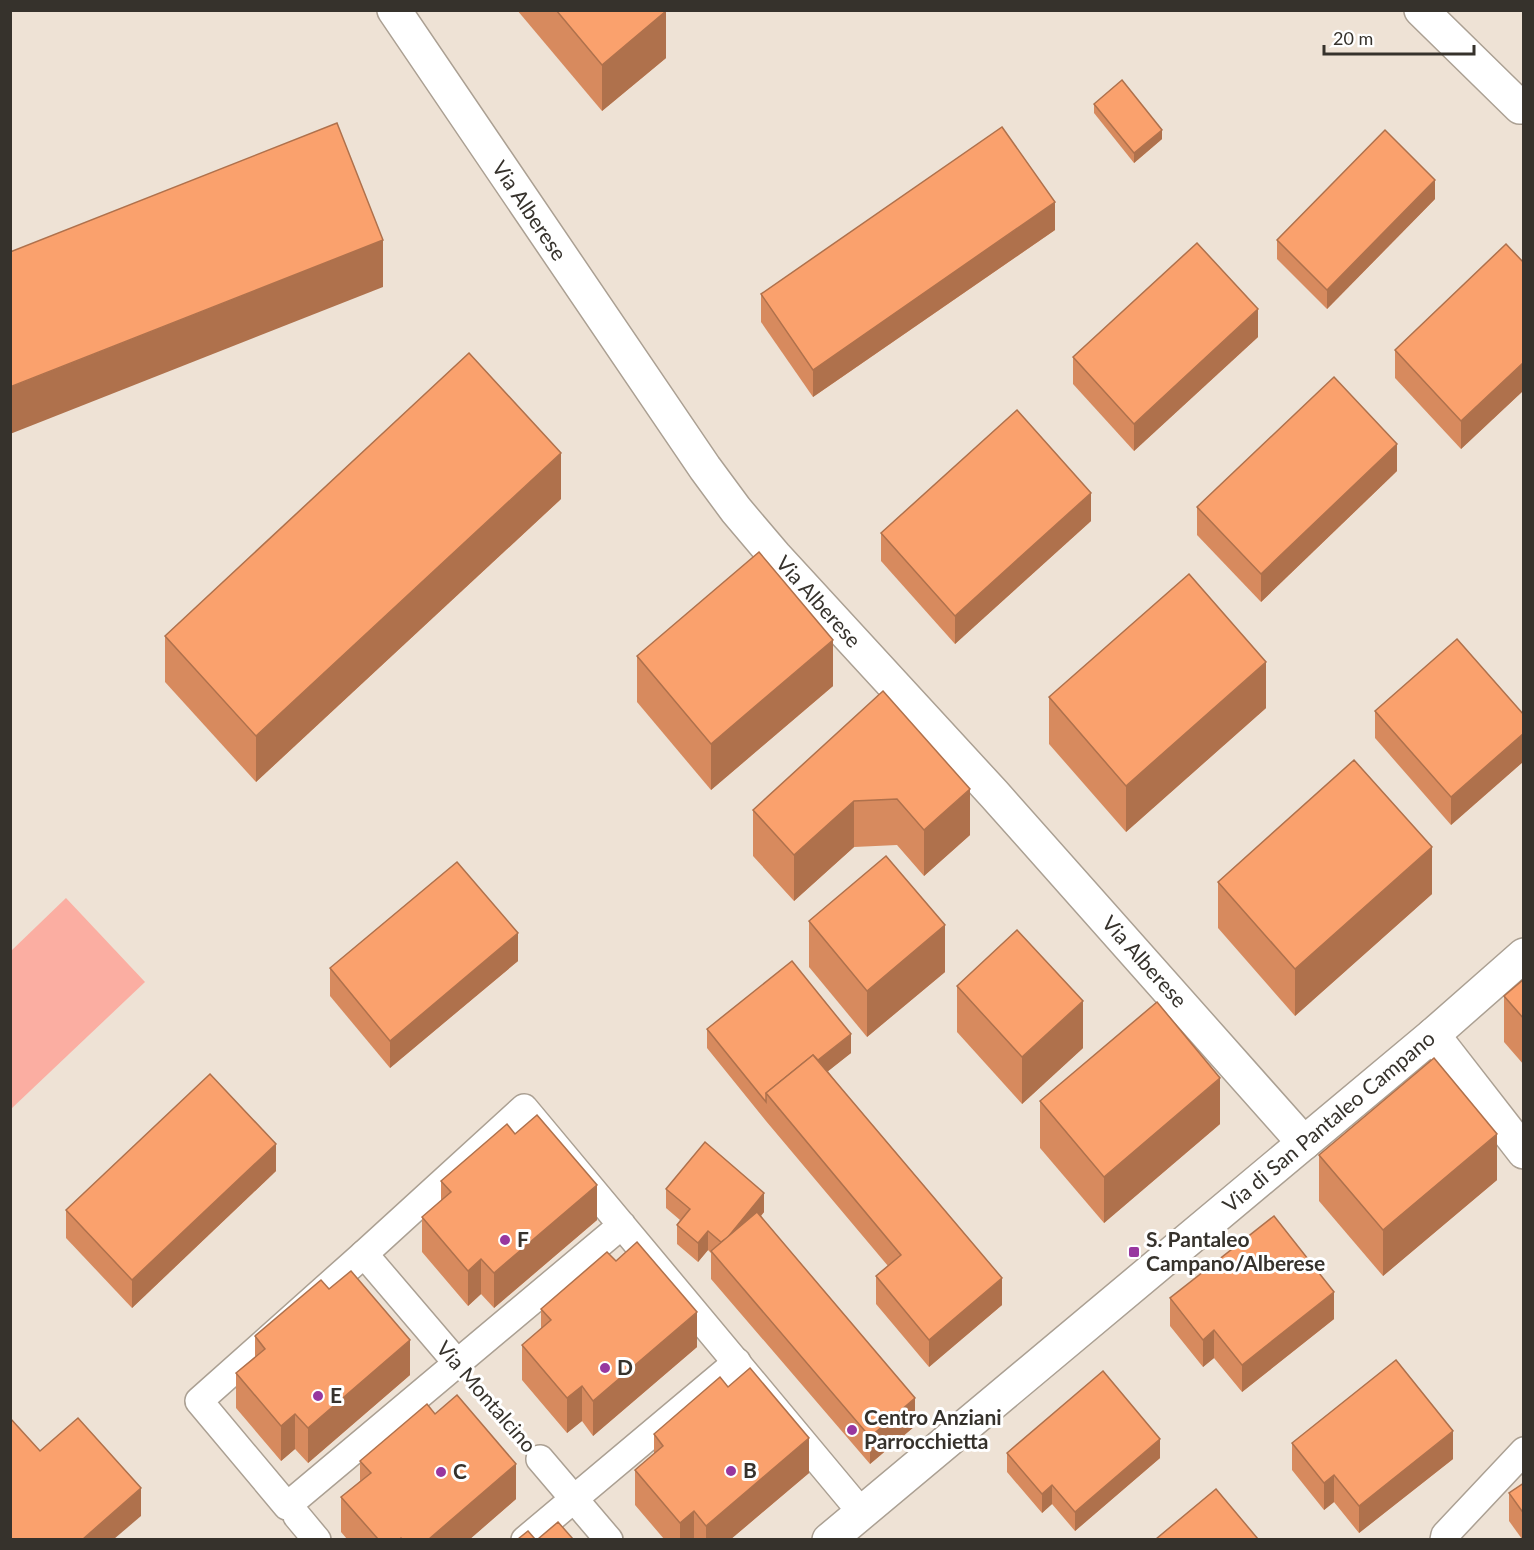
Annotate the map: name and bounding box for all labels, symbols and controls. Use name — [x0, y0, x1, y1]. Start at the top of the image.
scale bar — [1324, 18, 1474, 56]
text: 20 m — [1333, 27, 1373, 49]
street label: Via Alberese — [488, 156, 573, 265]
street label: Via Alberese — [771, 550, 867, 652]
street label: Via Alberese — [1097, 910, 1193, 1012]
street label: Via di San Pantaleo Campano — [1217, 1025, 1439, 1217]
place label: F — [517, 1226, 529, 1251]
place label: S. Pantaleo Campano/Alberese — [1146, 1226, 1325, 1275]
marker: F — [498, 1233, 512, 1247]
marker: S. Pantaleo Campano/Alberese — [1127, 1245, 1141, 1259]
street label: Via Montalcino — [432, 1335, 542, 1457]
place label: D — [617, 1354, 633, 1379]
marker: D — [598, 1361, 612, 1375]
place label: E — [330, 1382, 342, 1407]
marker: E — [311, 1389, 325, 1403]
place label: Centro Anziani Parrocchietta — [864, 1404, 1002, 1453]
marker: Centro Anziani Parrocchietta — [845, 1423, 859, 1437]
place label: B — [743, 1457, 757, 1482]
place label: C — [453, 1458, 467, 1483]
marker: B — [724, 1464, 738, 1478]
marker: C — [434, 1465, 448, 1479]

